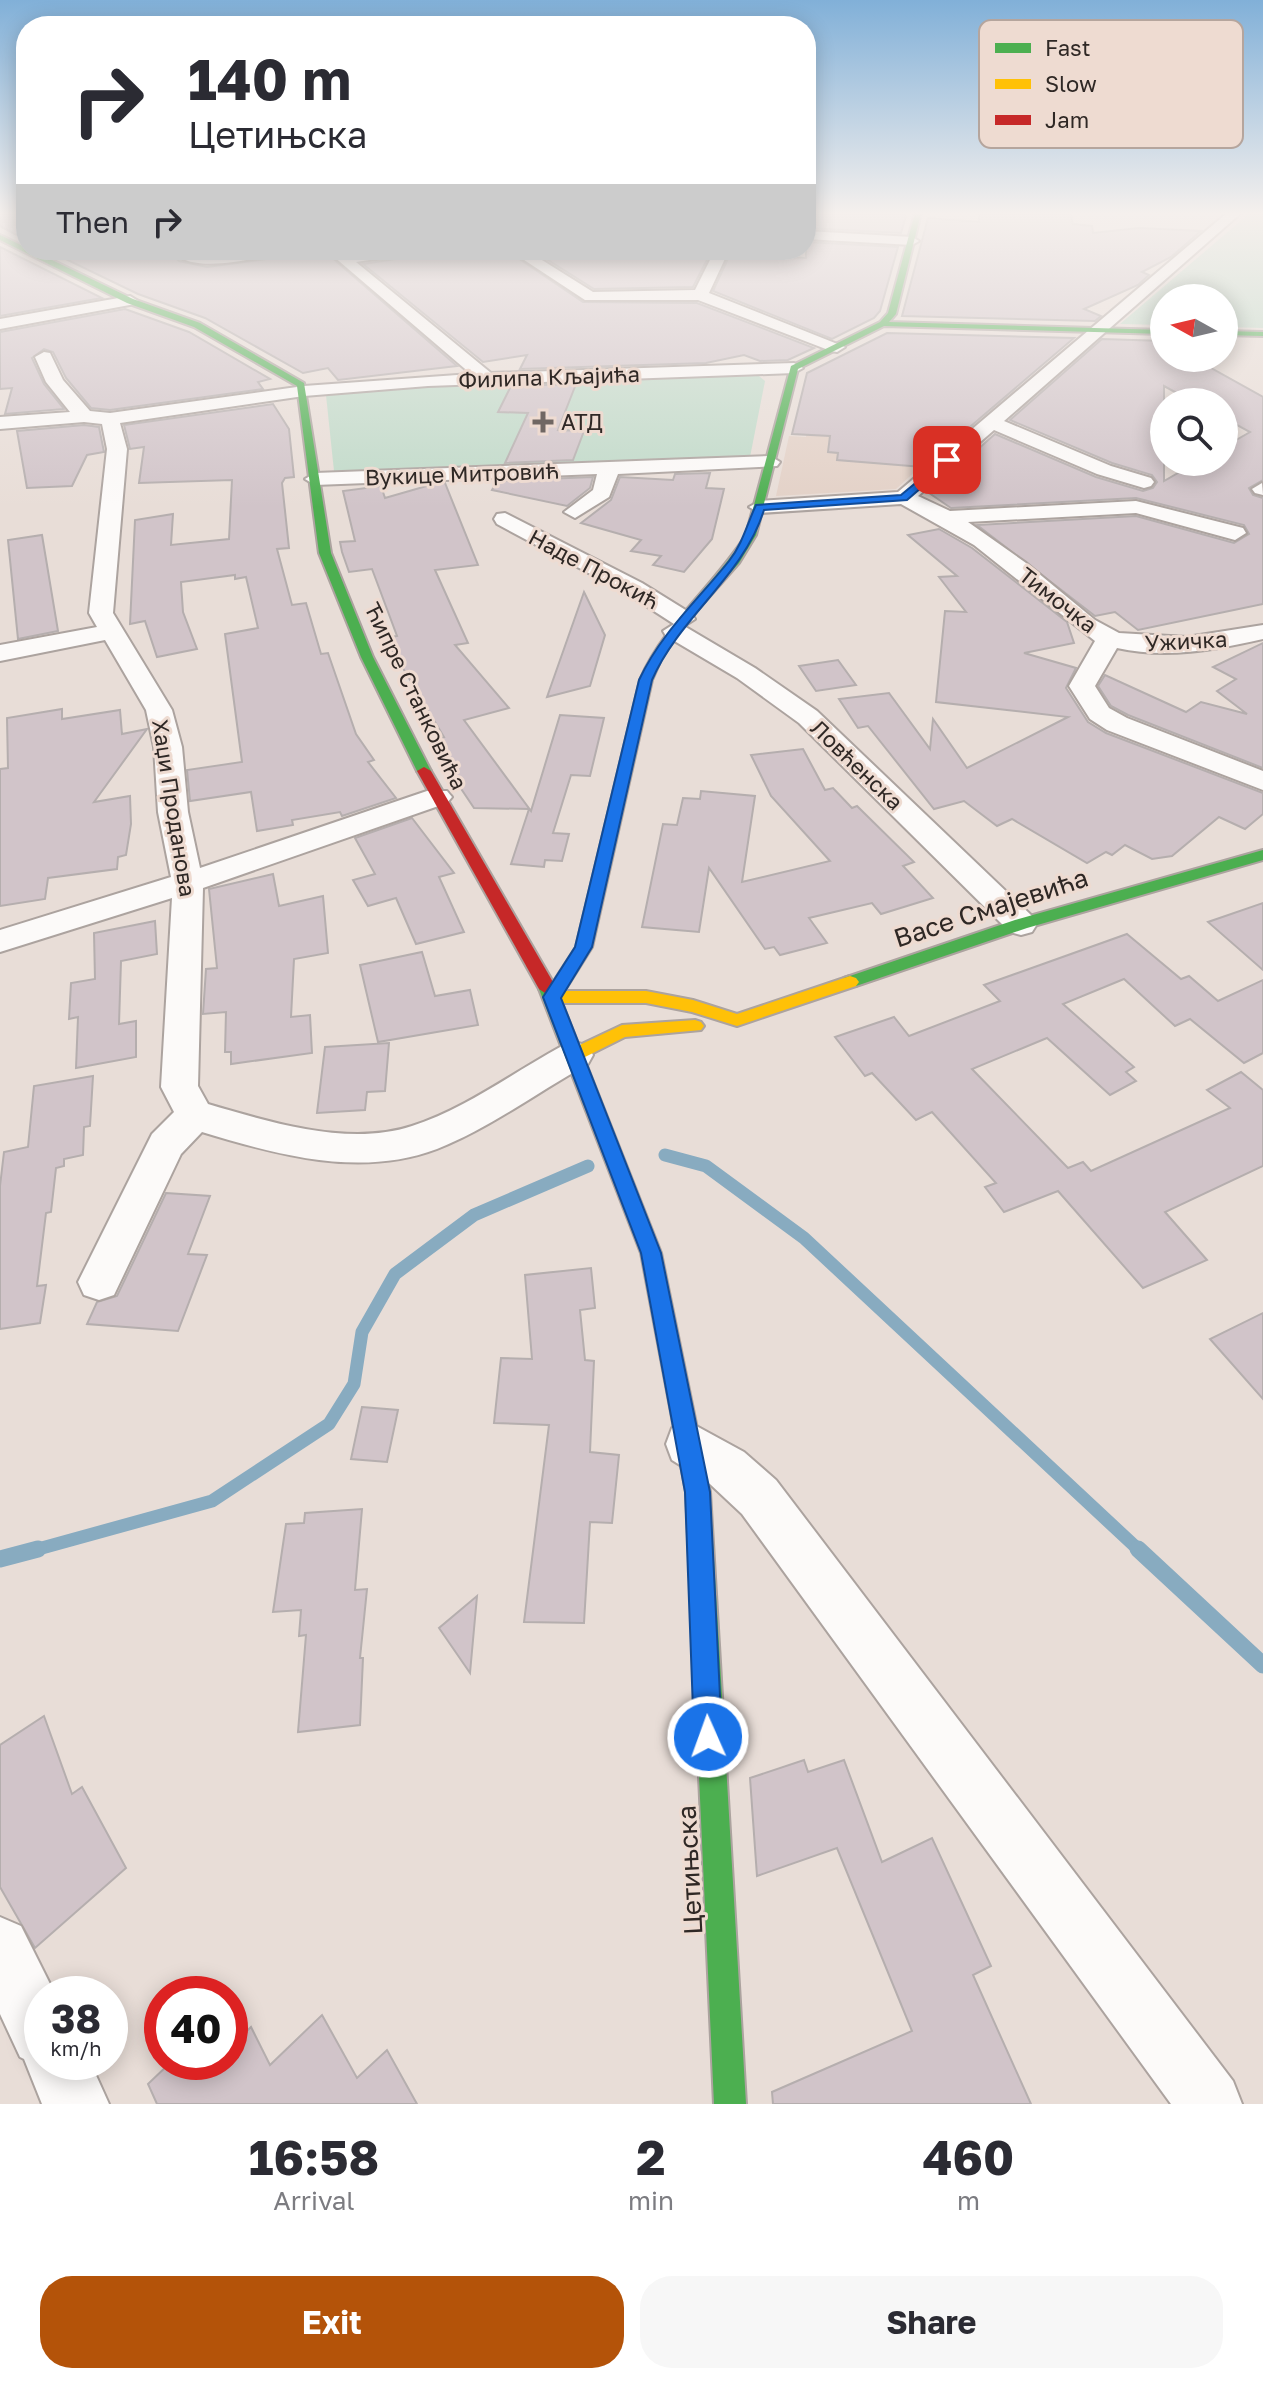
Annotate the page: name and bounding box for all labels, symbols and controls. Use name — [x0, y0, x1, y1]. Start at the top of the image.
legend — [979, 20, 1243, 148]
text: Fast — [1045, 34, 1091, 61]
text: 140 m — [188, 45, 351, 112]
icon: right — [56, 48, 160, 152]
text: Slow — [1045, 70, 1097, 97]
text: Jam — [1045, 106, 1089, 133]
text: Цетињска — [188, 113, 367, 156]
icon: right — [145, 200, 189, 244]
text: Then — [56, 204, 129, 240]
north arrow — [1150, 284, 1238, 372]
map controls — [1150, 284, 1238, 476]
street label: Филипа Кљајића — [458, 360, 640, 393]
button: search — [1150, 388, 1238, 476]
place label: АТД — [561, 408, 603, 435]
marker: АТД — [532, 411, 554, 433]
pin — [913, 426, 981, 494]
icon: arrive — [925, 438, 969, 482]
street label: Вукице Митровић — [364, 457, 559, 490]
street label: Наде Прокић — [524, 523, 664, 614]
street label: Тимочка — [1014, 561, 1103, 638]
street label: Ћипре Станковића — [359, 598, 474, 794]
street label: Ужичка — [1144, 625, 1228, 656]
street label: Ловћенска — [806, 714, 909, 815]
street label: Хаџи Проданова — [147, 717, 202, 898]
street label: Васе Смајевића — [890, 862, 1092, 954]
position arrow — [666, 1695, 750, 1779]
street label: Цетињска — [671, 1804, 708, 1936]
speed limit sign: 40 — [144, 1976, 248, 2080]
text: 38 — [51, 1994, 101, 2042]
text: km/h — [51, 2036, 101, 2060]
text: 16:58 — [249, 2128, 379, 2186]
text: 2 — [636, 2128, 666, 2186]
text: 460 — [923, 2128, 1014, 2186]
text: Arrival — [273, 2185, 355, 2216]
text: min — [628, 2185, 674, 2216]
text: m — [957, 2185, 980, 2216]
button: Exit — [40, 2276, 624, 2368]
button: Share — [640, 2276, 1223, 2368]

